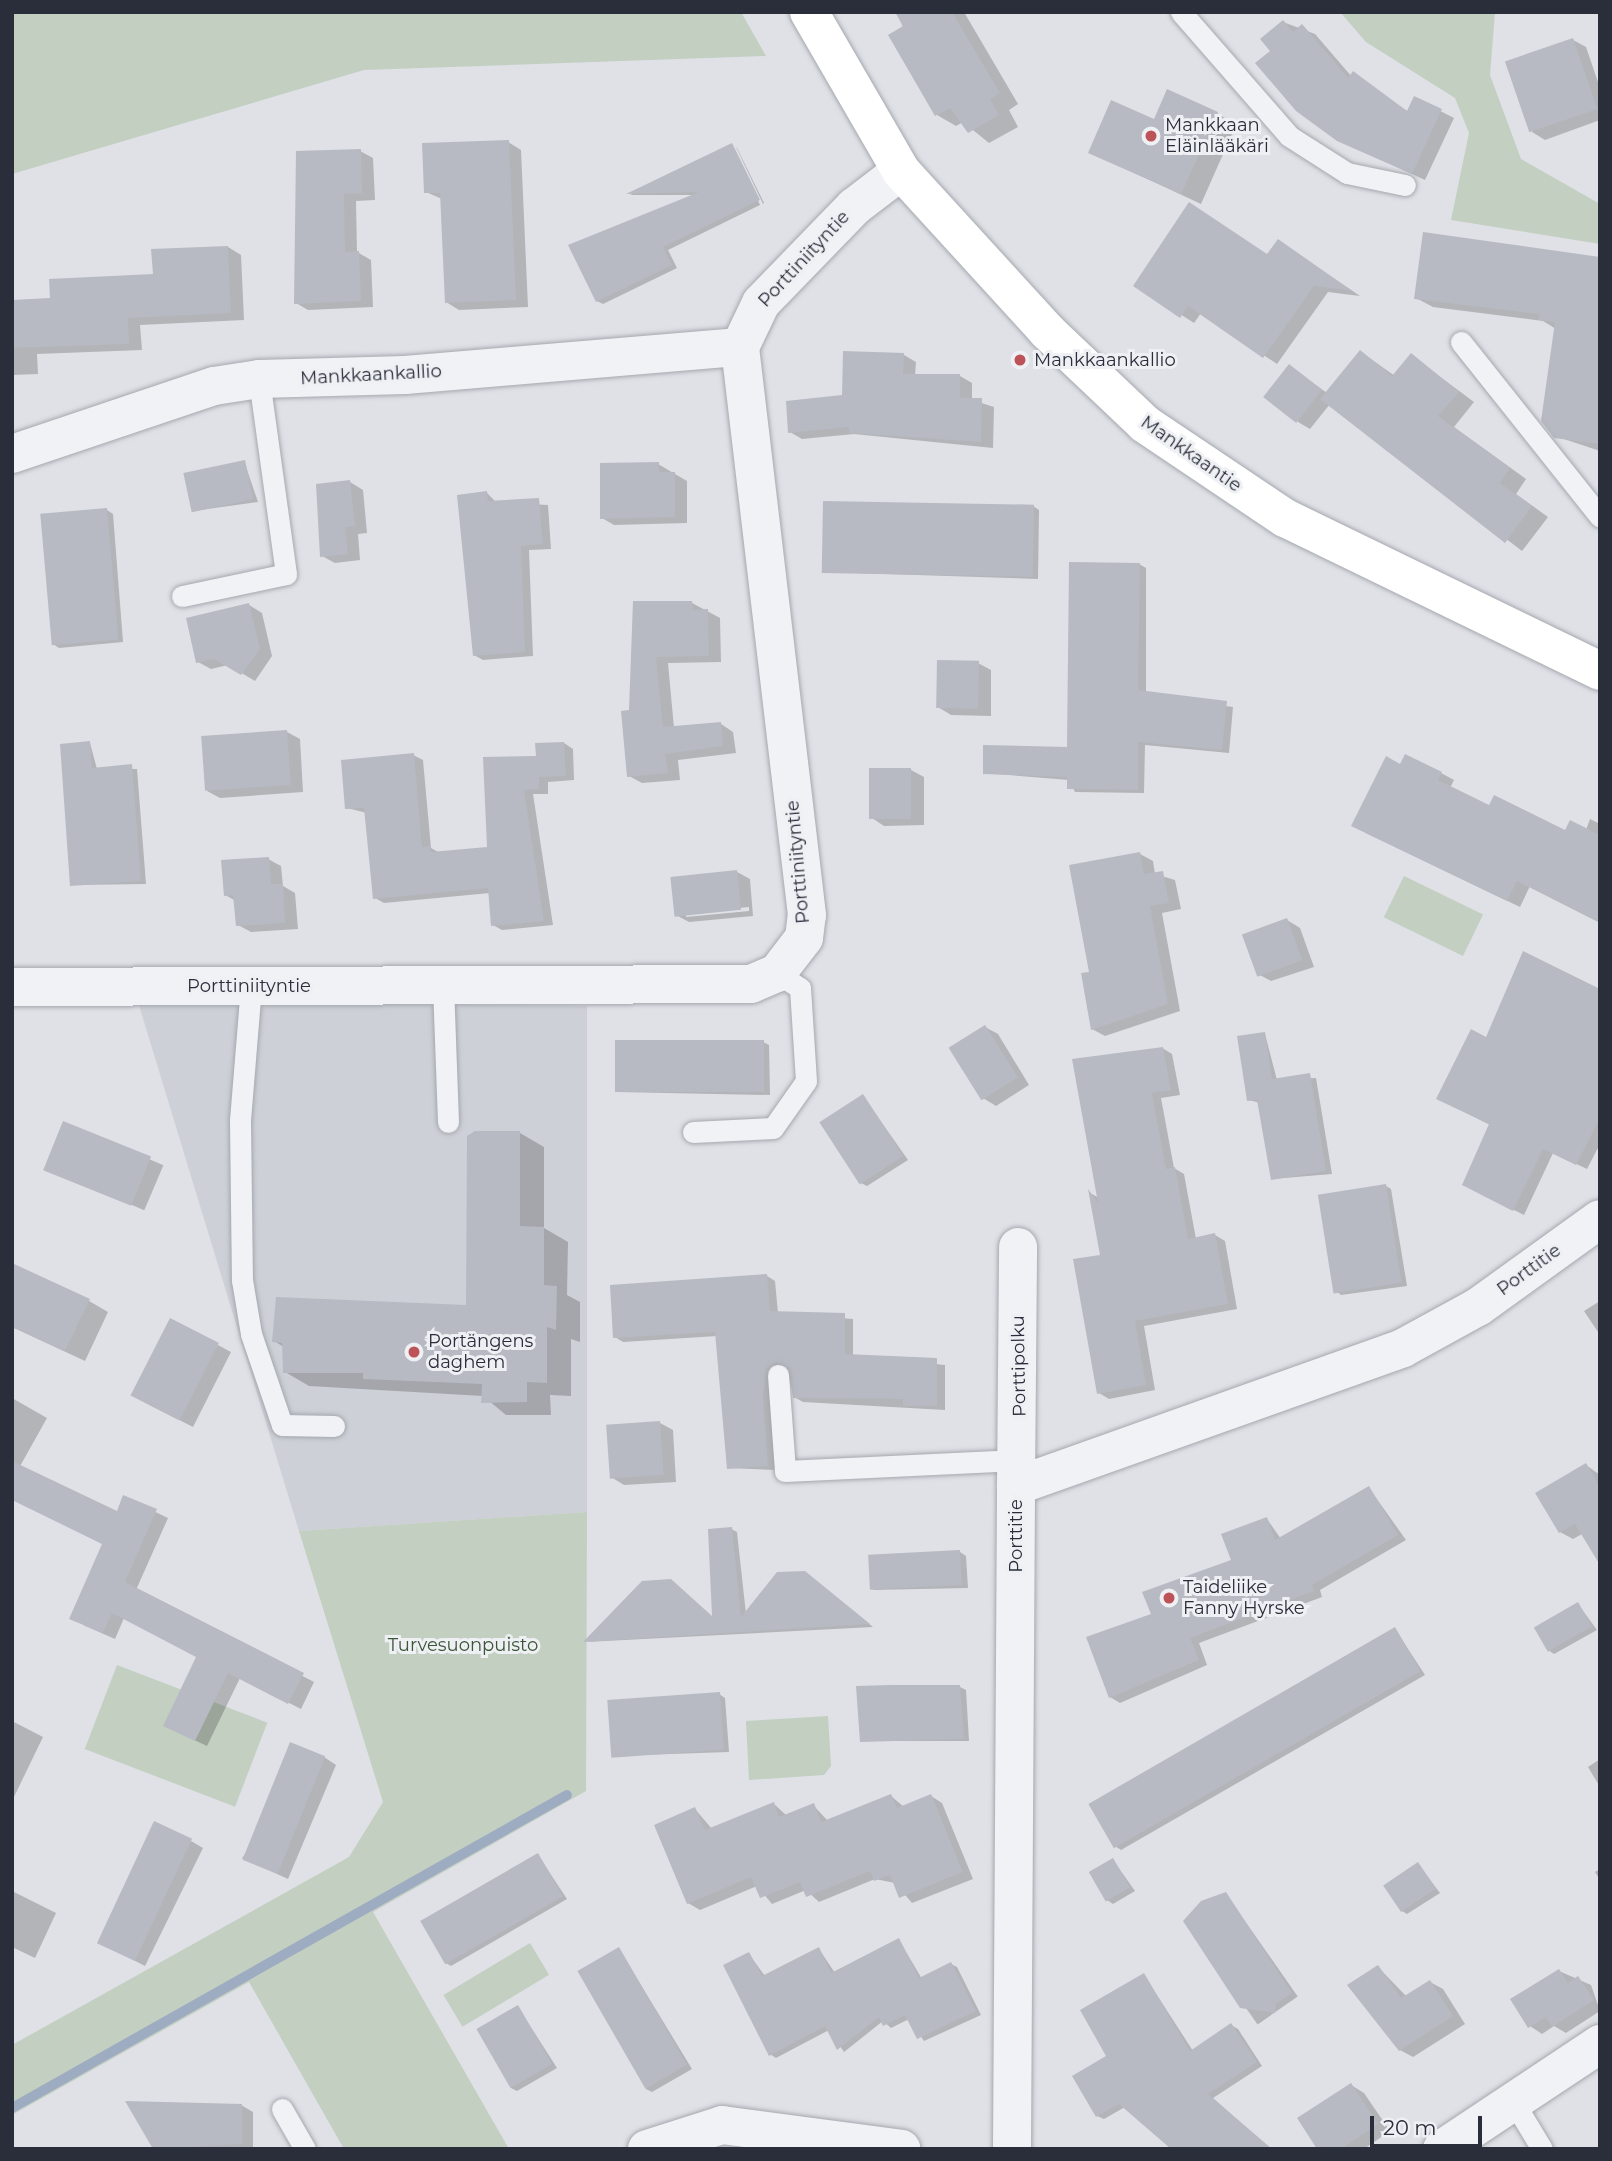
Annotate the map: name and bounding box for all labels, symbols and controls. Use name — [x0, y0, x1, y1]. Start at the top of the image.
place label: Mankkaan Eläinlääkäri — [1165, 115, 1269, 158]
marker: Mankkaan Eläinlääkäri — [1143, 128, 1159, 144]
street label: Porttiniityntie — [754, 206, 854, 312]
place label: Mankkaankallio — [1034, 349, 1176, 371]
marker: Mankkaankallio — [1012, 352, 1028, 368]
street label: Mankkaankallio — [300, 361, 442, 389]
street label: Mankkaantie — [1137, 411, 1245, 497]
street label: Porttiniityntie — [782, 799, 814, 925]
street label: Porttiniityntie — [187, 975, 311, 997]
street label: Porttitie — [1493, 1240, 1565, 1300]
street label: Porttipolku — [1007, 1315, 1031, 1417]
place label: Portängens daghem — [428, 1331, 533, 1374]
marker: Portängens daghem — [406, 1344, 422, 1360]
street label: Porttitie — [1005, 1499, 1027, 1573]
place label: Taideliike Fanny Hyrske — [1183, 1577, 1305, 1620]
marker: Taideliike Fanny Hyrske — [1161, 1590, 1177, 1606]
park label: Turvesuonpuisto — [388, 1634, 538, 1656]
scale bar — [1374, 2102, 1486, 2146]
text: 20 m — [1383, 2115, 1437, 2140]

